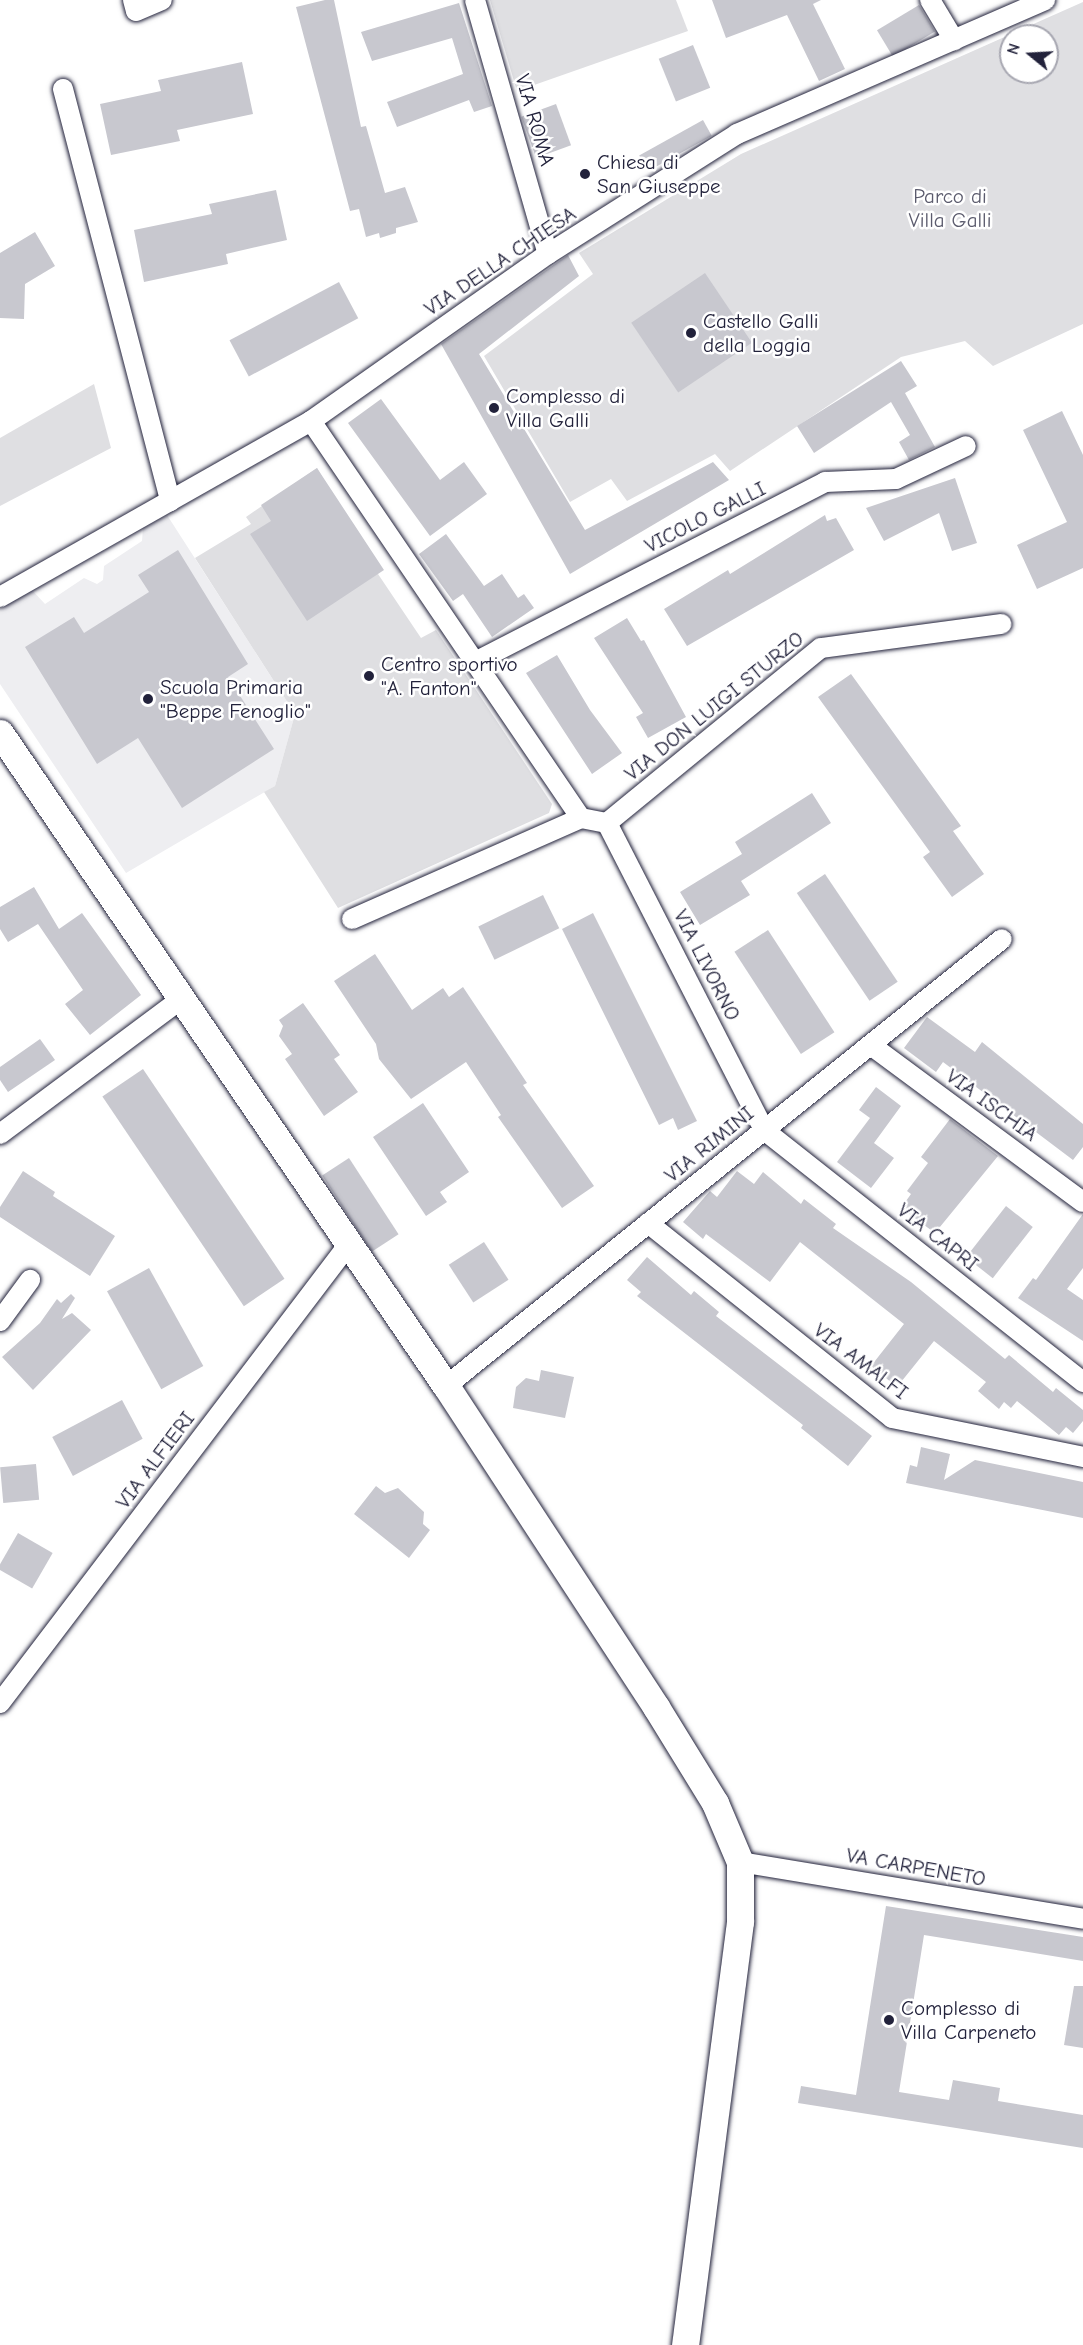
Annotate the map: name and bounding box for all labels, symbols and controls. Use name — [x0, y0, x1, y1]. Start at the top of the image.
north arrow — [999, 24, 1059, 84]
text: N — [1004, 41, 1024, 57]
street label: VIA ROMA — [510, 71, 560, 169]
place label: Chiesa di San Giuseppe — [597, 149, 721, 199]
marker: Chiesa di San Giuseppe — [578, 167, 592, 181]
park label: Parco di Villa Galli — [909, 183, 991, 233]
street label: VIA DELLA CHIESA — [419, 201, 581, 321]
place label: Castello Galli della Loggia — [703, 308, 819, 358]
marker: Castello Galli della Loggia — [684, 326, 698, 340]
place label: Complesso di Villa Galli — [506, 383, 625, 433]
marker: Complesso di Villa Galli — [487, 401, 501, 415]
street label: VICOLO GALLI — [640, 476, 770, 558]
street label: VIA DON LUIGI STURZO — [619, 626, 809, 786]
place label: Centro sportivo "A. Fanton" — [381, 651, 518, 701]
marker: Centro sportivo "A. Fanton" — [362, 669, 376, 683]
place label: Scuola Primaria "Beppe Fenoglio" — [160, 674, 311, 724]
marker: Scuola Primaria "Beppe Fenoglio" — [141, 692, 155, 706]
street label: VIA LIVORNO — [668, 905, 746, 1025]
street label: VIA ISCHIA — [941, 1063, 1043, 1147]
street label: VIA RIMINI — [659, 1100, 759, 1188]
street label: VIA CAPRI — [892, 1197, 984, 1277]
street label: VIA AMALFI — [809, 1317, 913, 1405]
street label: VIA ALFIERI — [110, 1406, 200, 1514]
street label: VA CARPENETO — [844, 1842, 988, 1892]
place label: Complesso di Villa Carpeneto — [901, 1995, 1036, 2045]
marker: Complesso di Villa Carpeneto — [882, 2013, 896, 2027]

